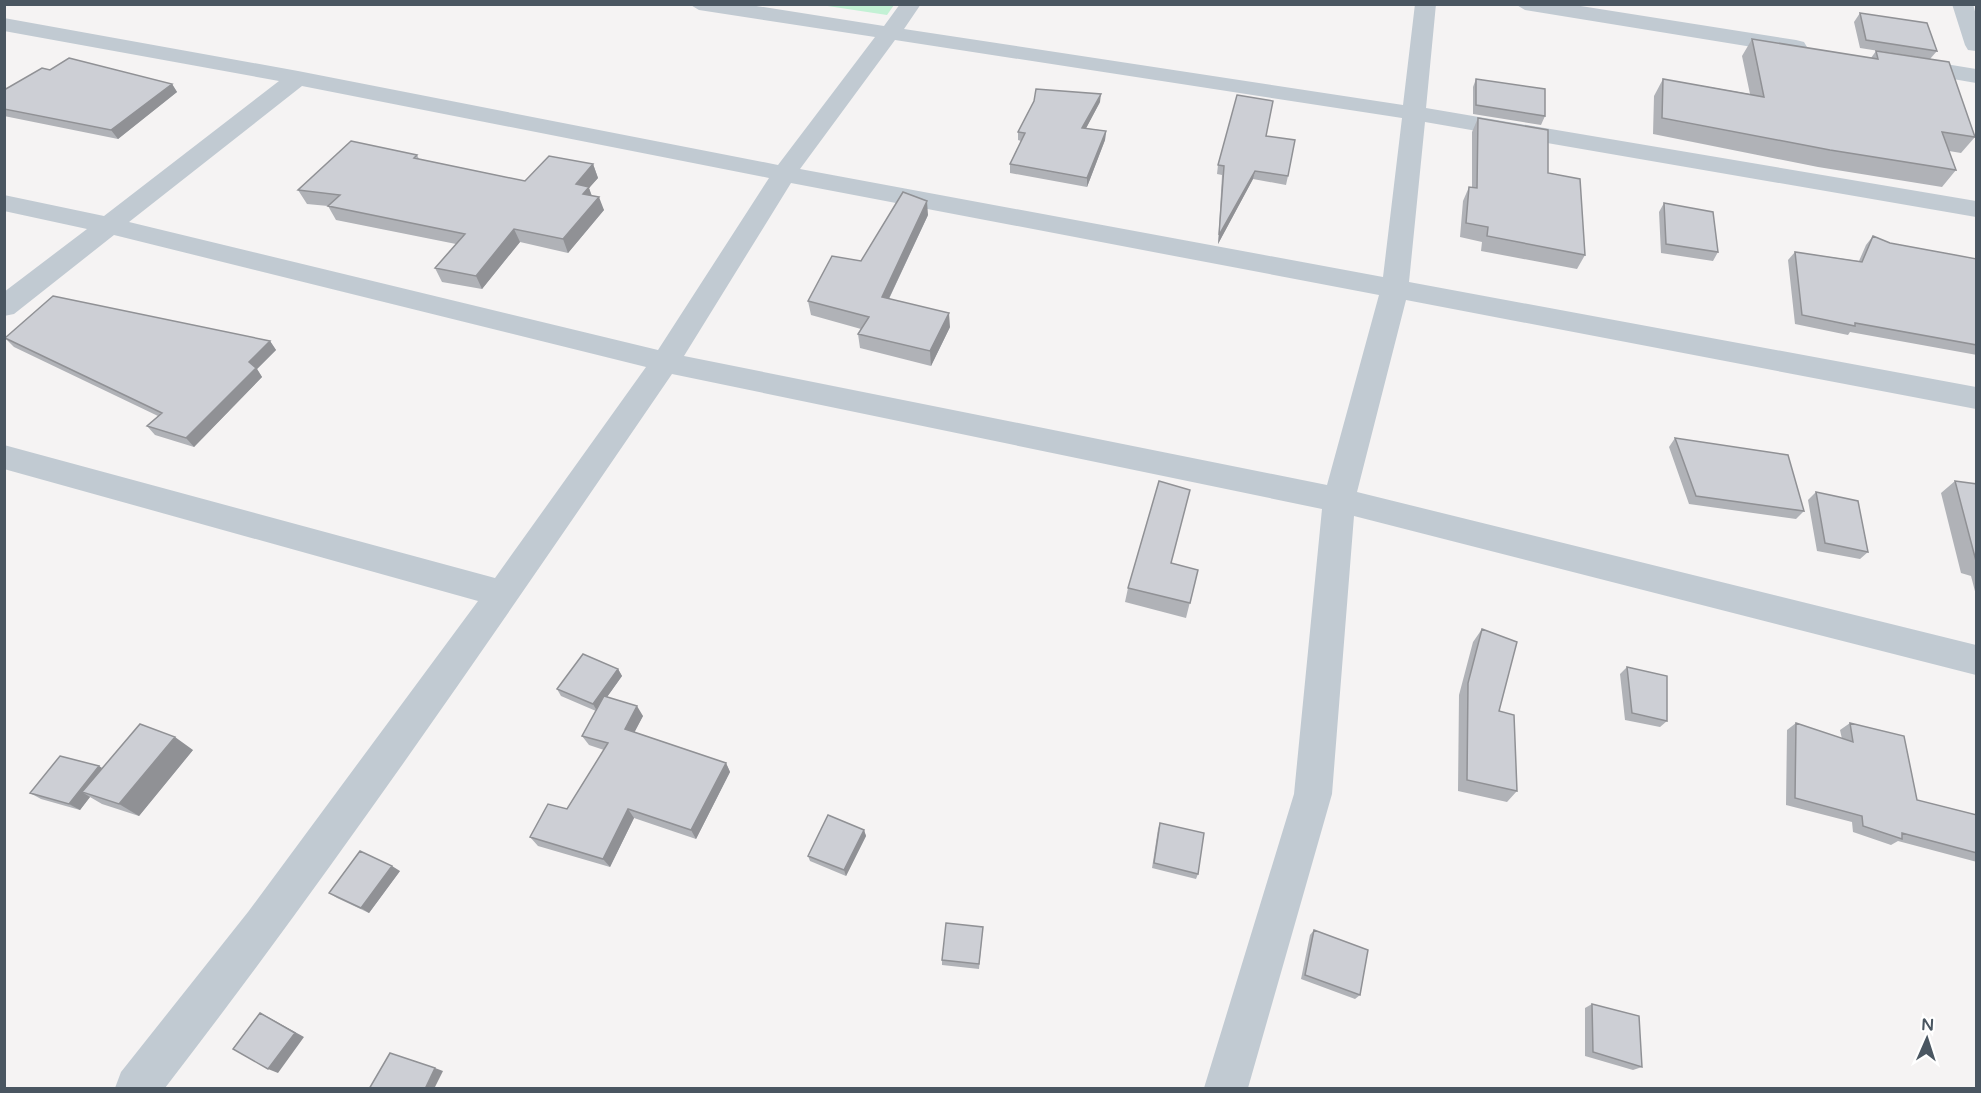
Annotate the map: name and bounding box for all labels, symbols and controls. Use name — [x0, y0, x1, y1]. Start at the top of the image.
north arrow — [1897, 1009, 1957, 1069]
text: N — [1921, 1015, 1935, 1035]

